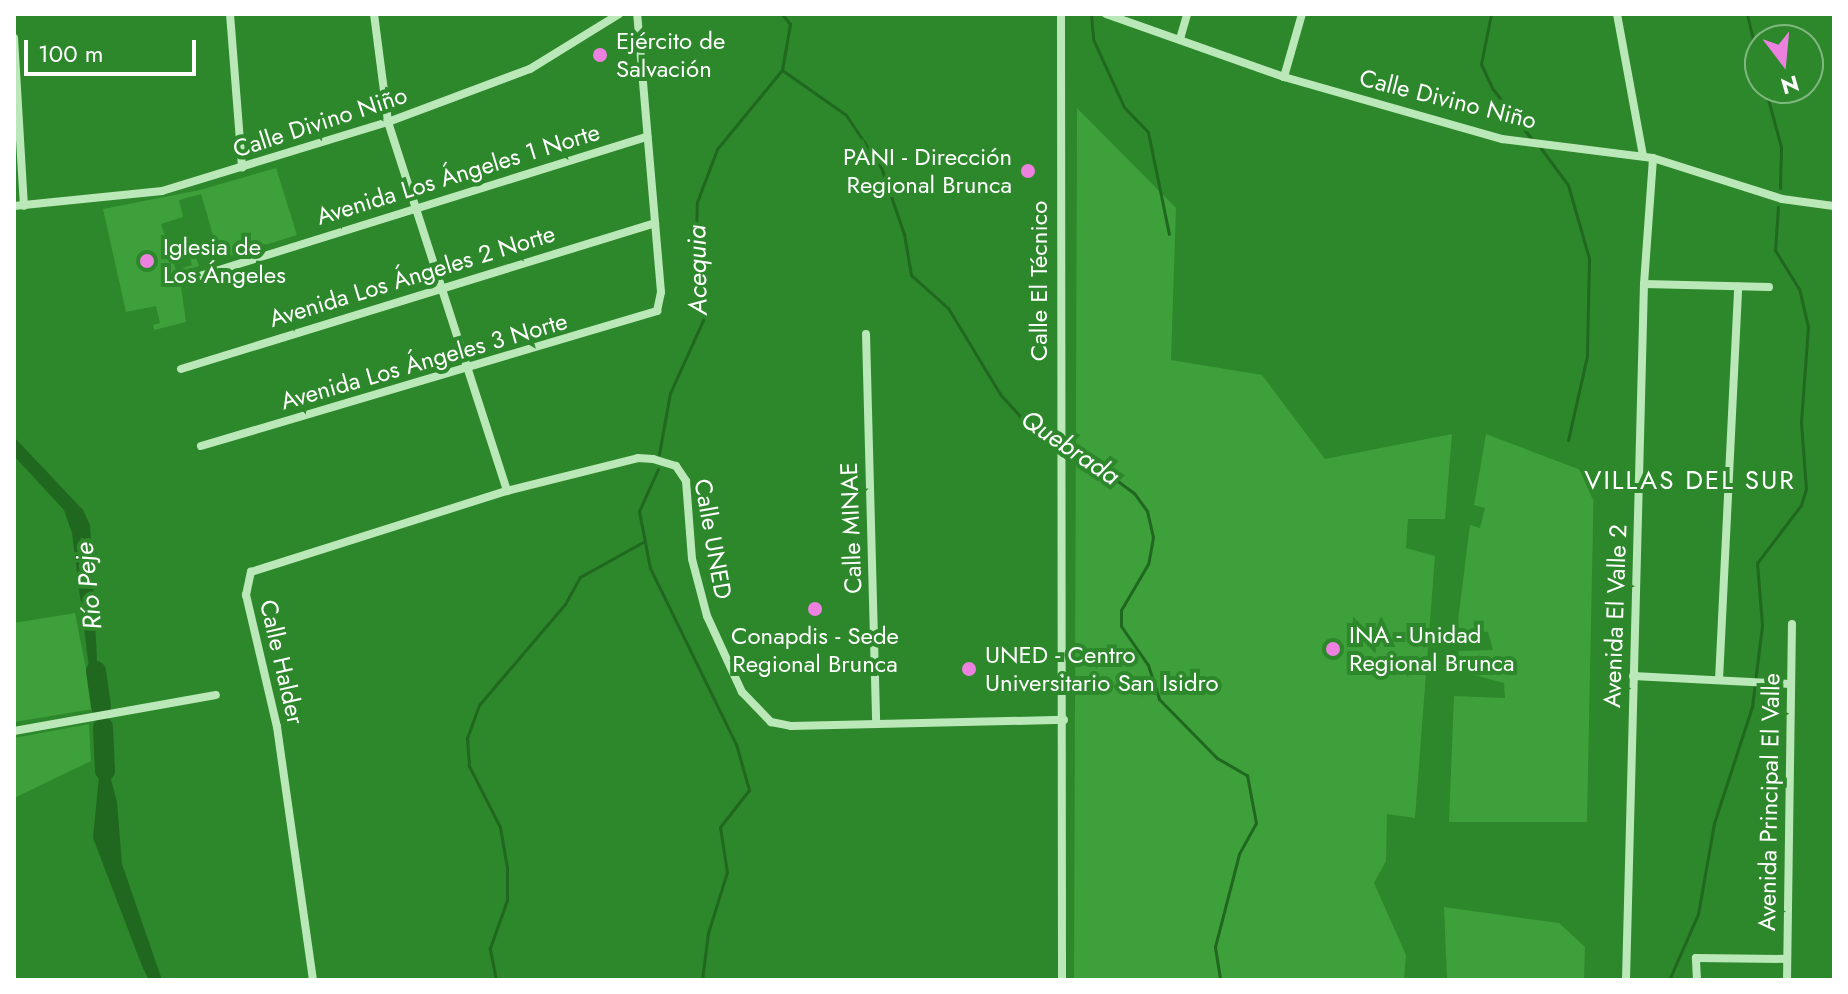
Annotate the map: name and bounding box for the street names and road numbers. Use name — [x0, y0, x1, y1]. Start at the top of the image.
street label: Calle Divino Niño — [1357, 63, 1539, 135]
street label: Calle Divino Niño — [229, 80, 411, 164]
street label: Avenida Los Ángeles 1 Norte — [313, 117, 603, 231]
street label: Calle El Técnico — [1025, 201, 1053, 361]
street label: Avenida Los Ángeles 2 Norte — [266, 219, 558, 333]
street label: Avenida Los Ángeles 3 Norte — [277, 306, 571, 416]
street label: Calle MINAE — [834, 462, 868, 594]
street label: Calle UNED — [688, 477, 738, 601]
street label: Avenida El Valle 2 — [1597, 524, 1633, 708]
street label: Calle Halder — [254, 597, 310, 727]
street label: Avenida Principal El Valle — [1752, 673, 1786, 931]

